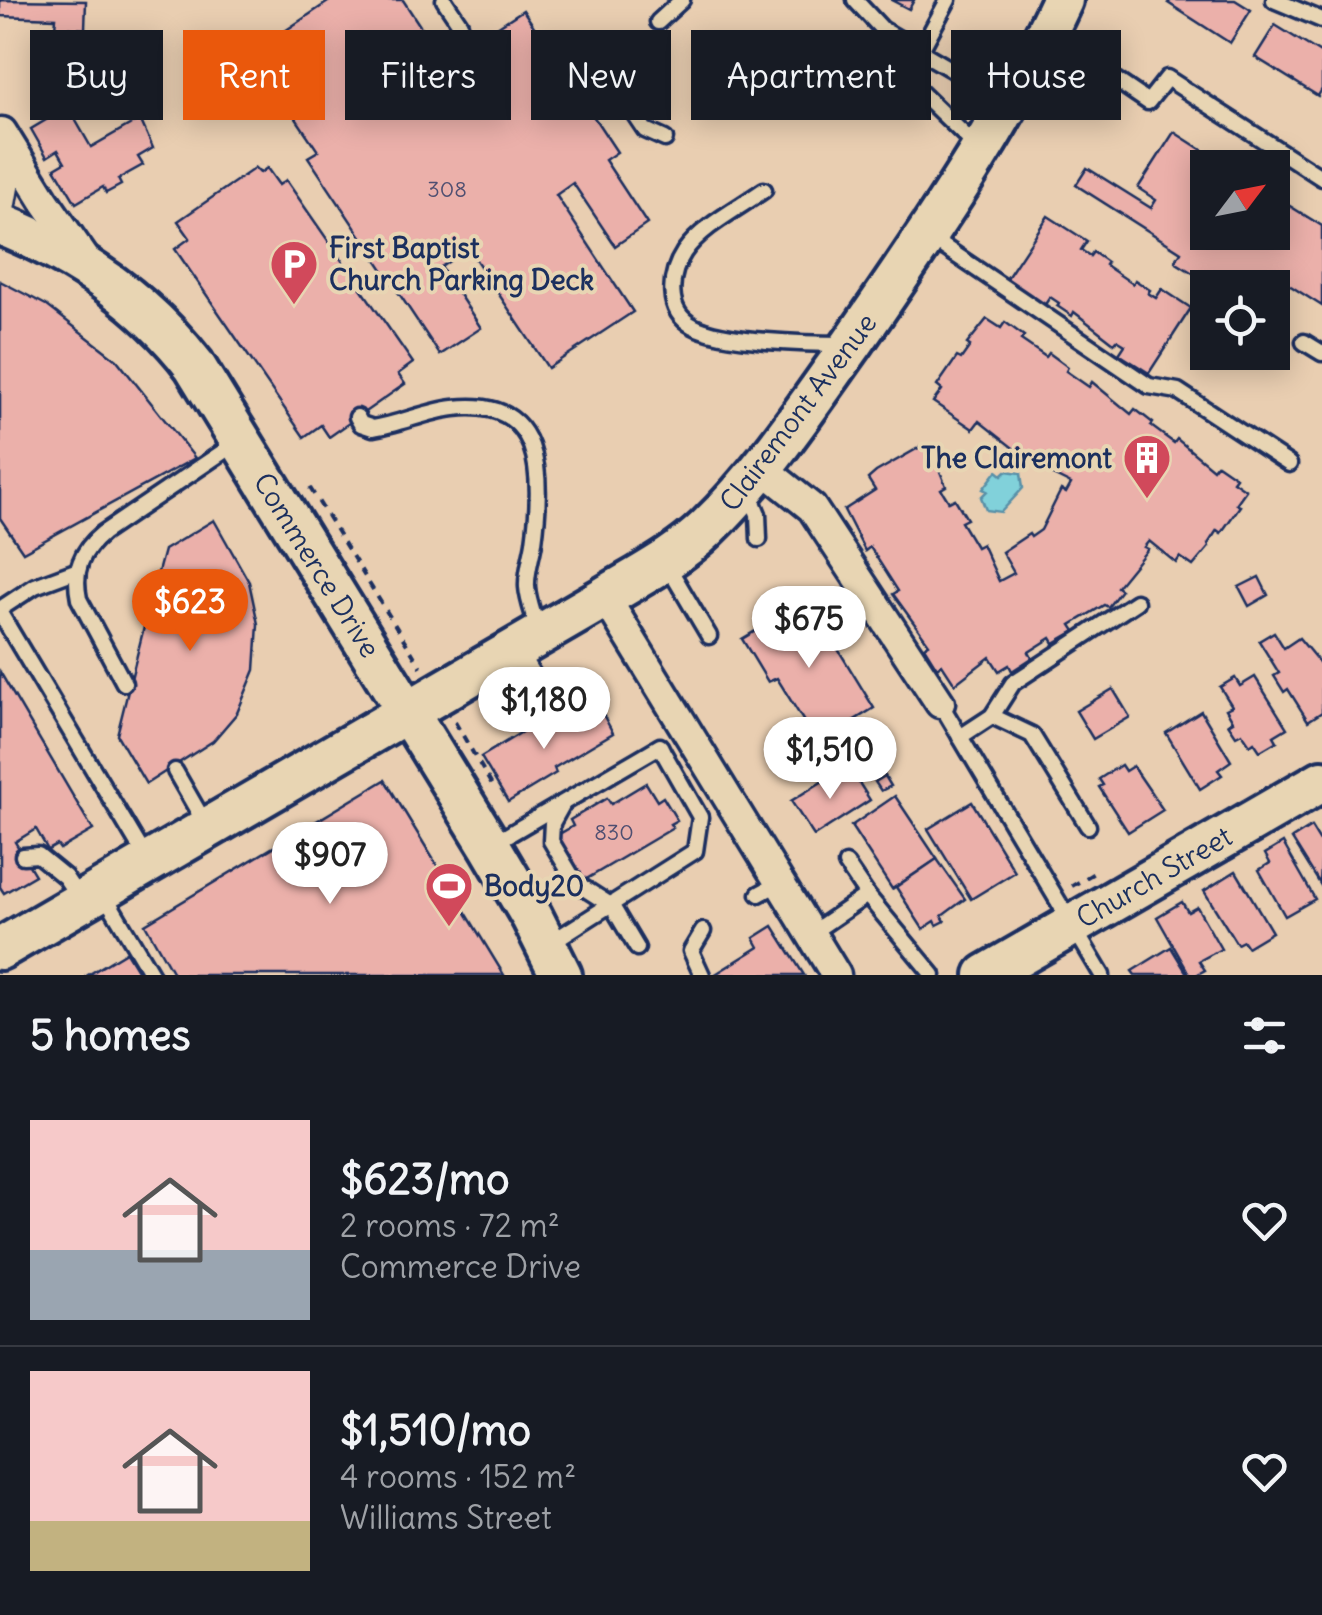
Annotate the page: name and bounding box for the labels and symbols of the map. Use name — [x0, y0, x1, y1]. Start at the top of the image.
north arrow — [1190, 150, 1290, 250]
house number: 308 — [427, 175, 467, 203]
place label: First Baptist Church Parking Deck — [329, 230, 594, 298]
parking icon: First Baptist Church Parking Deck — [268, 238, 320, 306]
street label: Clairemont Avenue — [712, 306, 884, 518]
building icon: The Clairemont — [1121, 432, 1173, 500]
place label: The Clairemont — [921, 440, 1113, 476]
street label: Commerce Drive — [246, 466, 388, 664]
pin: $623 — [131, 569, 249, 654]
pin: $675 — [750, 586, 868, 671]
pin: $1,180 — [463, 667, 625, 752]
pin: $1,510 — [749, 717, 911, 802]
house number: 830 — [594, 818, 634, 846]
street label: Church Street — [1070, 818, 1238, 936]
pin: $907 — [271, 822, 389, 907]
sports icon: Body20 — [423, 860, 475, 928]
place label: Body20 — [484, 868, 584, 904]

